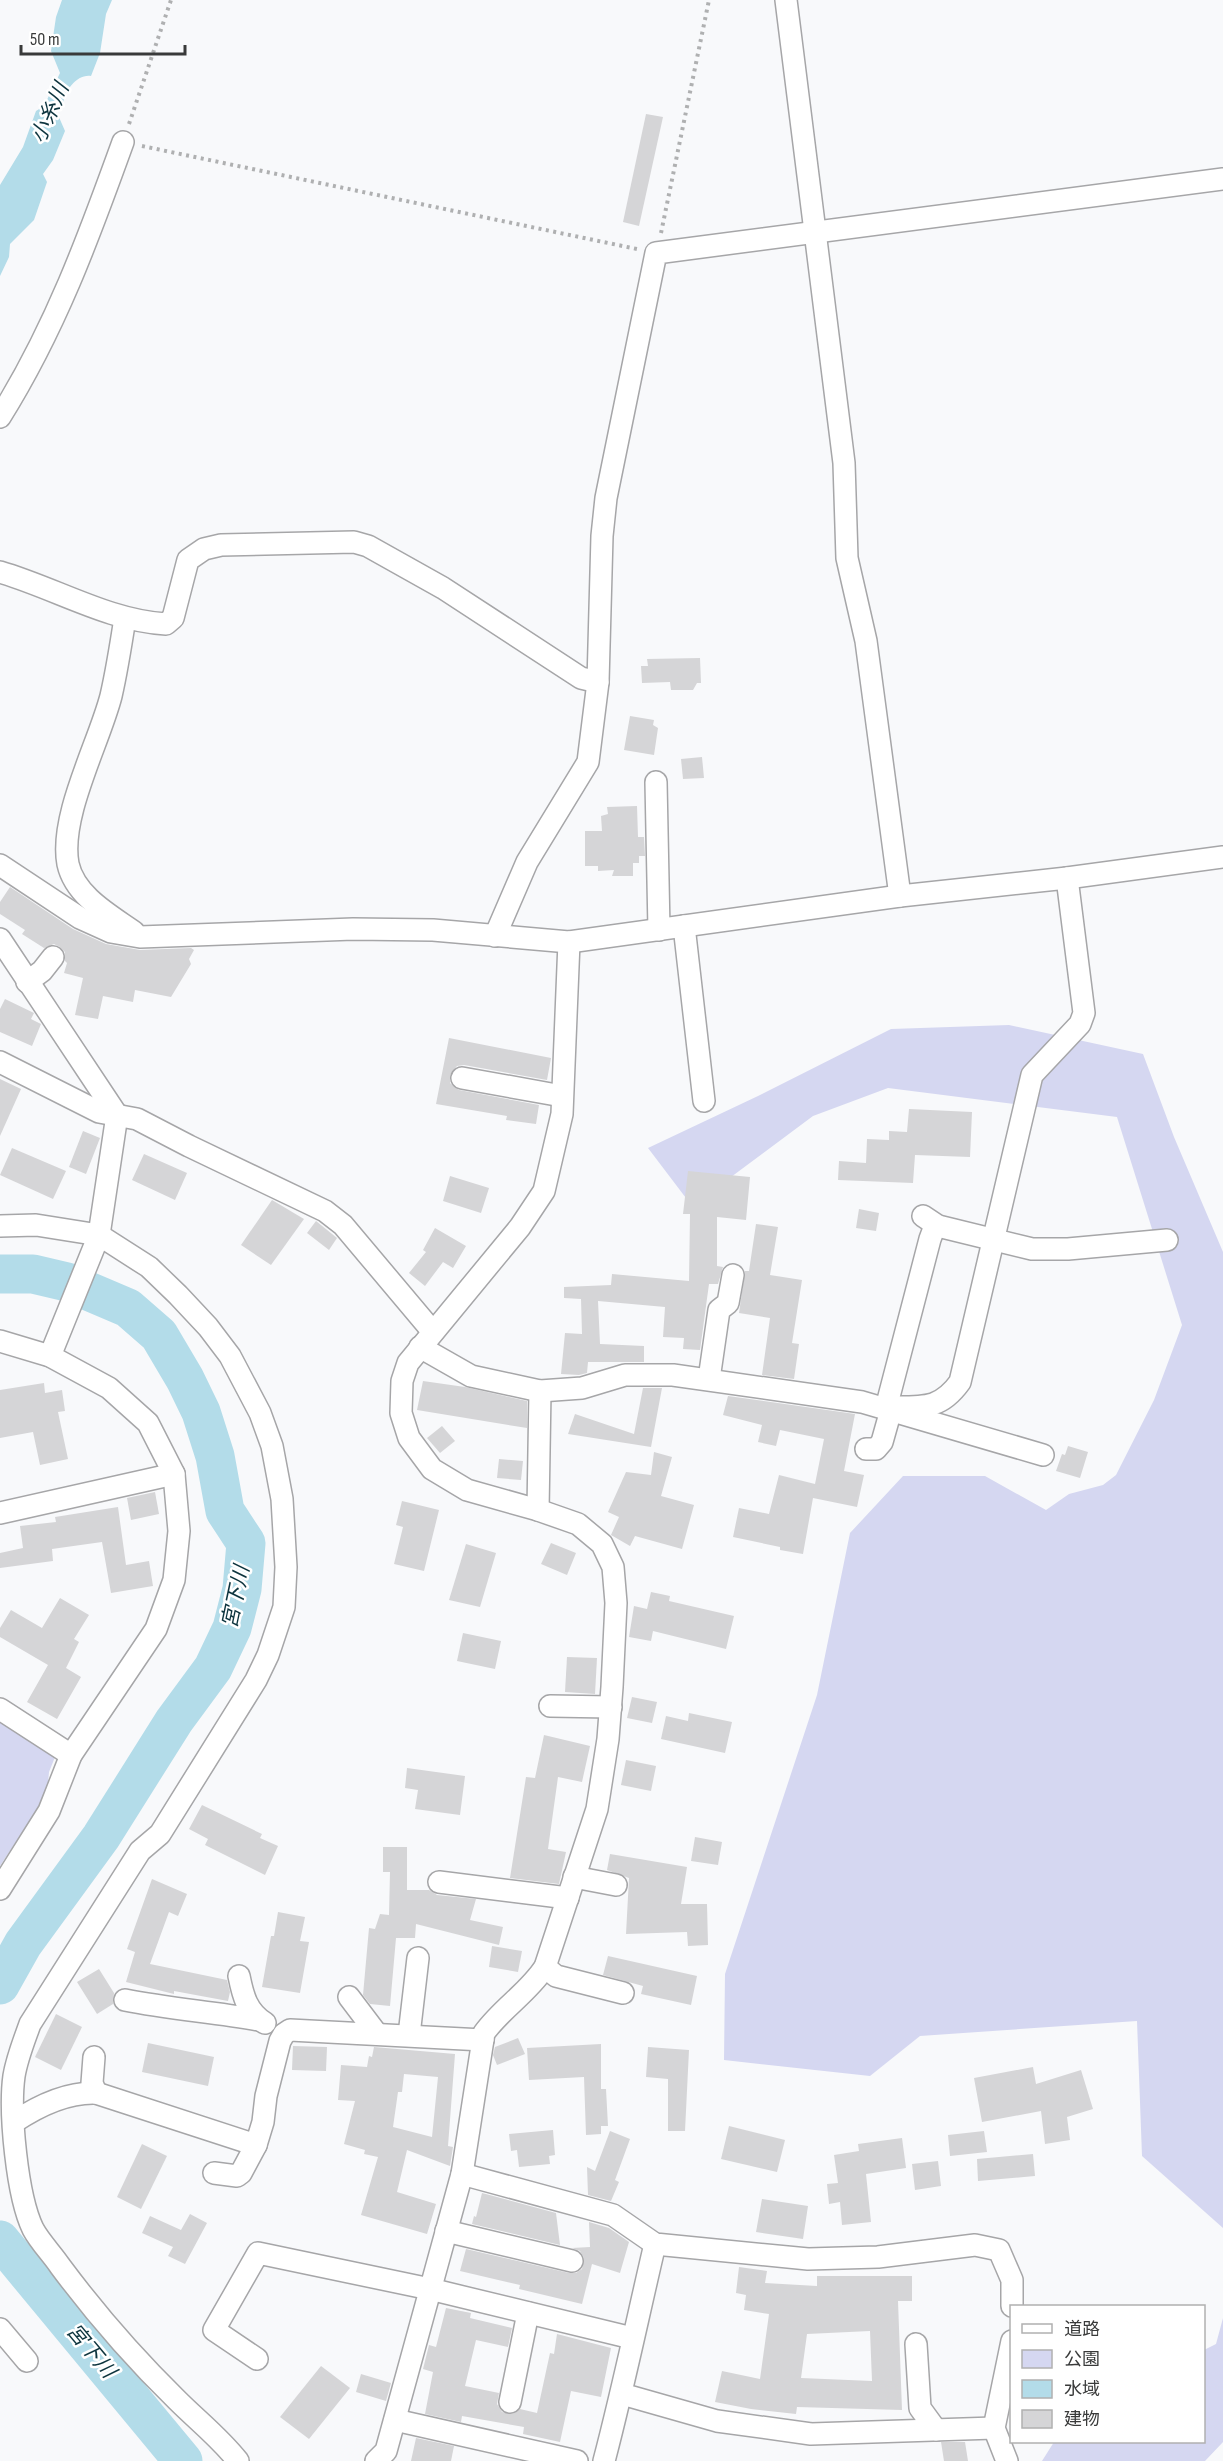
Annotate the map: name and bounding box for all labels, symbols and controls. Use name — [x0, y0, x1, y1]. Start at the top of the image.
scale bar — [21, 18, 184, 56]
text: 50 m — [30, 29, 60, 50]
water label: 小糸川 — [26, 77, 75, 147]
water label: 宮下川 — [217, 1562, 255, 1630]
legend — [1010, 2305, 1205, 2443]
water label: 宮下川 — [61, 2319, 122, 2385]
text: 道路 — [1064, 2319, 1100, 2340]
text: 公園 — [1064, 2349, 1100, 2370]
text: 水域 — [1064, 2379, 1100, 2400]
text: 建物 — [1064, 2409, 1100, 2430]

